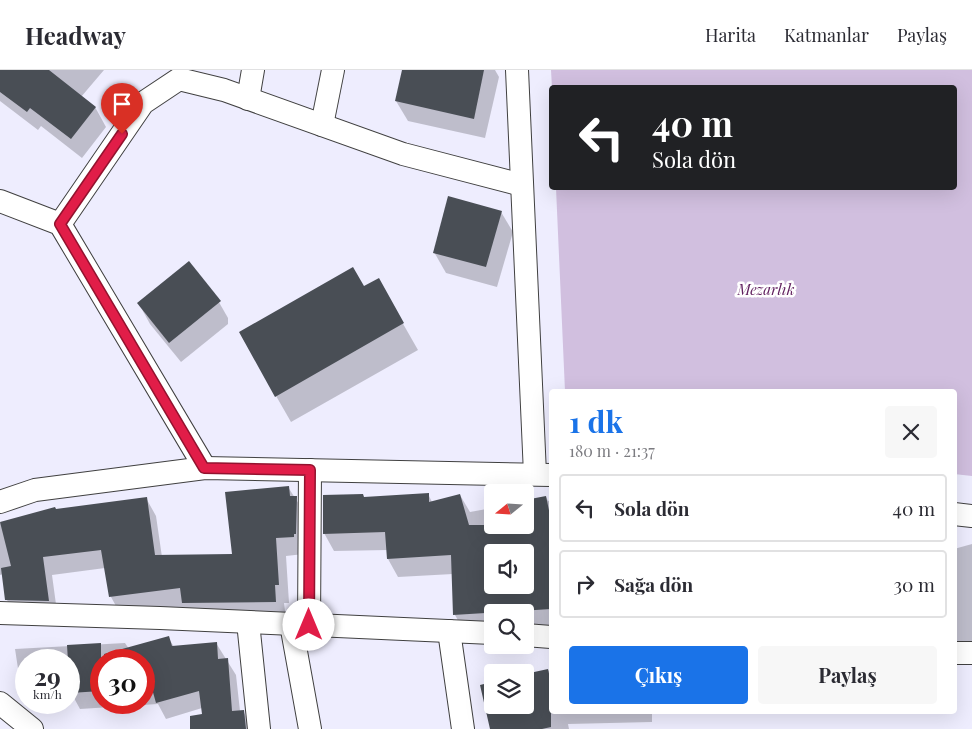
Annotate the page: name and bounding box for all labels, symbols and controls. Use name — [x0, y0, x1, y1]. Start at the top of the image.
text: Headway — [25, 19, 126, 51]
text: Harita — [705, 23, 756, 47]
text: Katmanlar — [784, 23, 869, 47]
text: Paylaş — [897, 23, 947, 47]
pin — [101, 83, 143, 134]
icon: arrive — [108, 90, 136, 118]
text: 40 m — [652, 99, 733, 146]
icon: left — [569, 105, 634, 170]
text: Sola dön — [652, 144, 736, 174]
park label: Mezarlık — [737, 279, 795, 299]
text: 1 dk — [569, 401, 623, 441]
button: close — [885, 406, 937, 458]
text: 180 m · 21:37 — [569, 440, 655, 461]
north arrow — [484, 484, 534, 534]
map controls — [484, 484, 534, 714]
icon: left — [571, 494, 599, 522]
text: Sola dön — [614, 495, 690, 521]
text: 40 m — [893, 495, 935, 521]
button: sound — [484, 544, 534, 594]
icon: right — [571, 570, 599, 598]
text: Sağa dön — [614, 571, 693, 597]
text: 30 m — [893, 571, 935, 597]
position arrow — [282, 598, 334, 650]
button: search — [484, 604, 534, 654]
button: Çıkış — [569, 646, 748, 704]
button: Paylaş — [758, 646, 937, 704]
speed limit sign: 30 — [90, 649, 155, 714]
text: 29 — [34, 659, 61, 692]
button: layers — [484, 664, 534, 714]
text: km/h — [33, 686, 62, 702]

